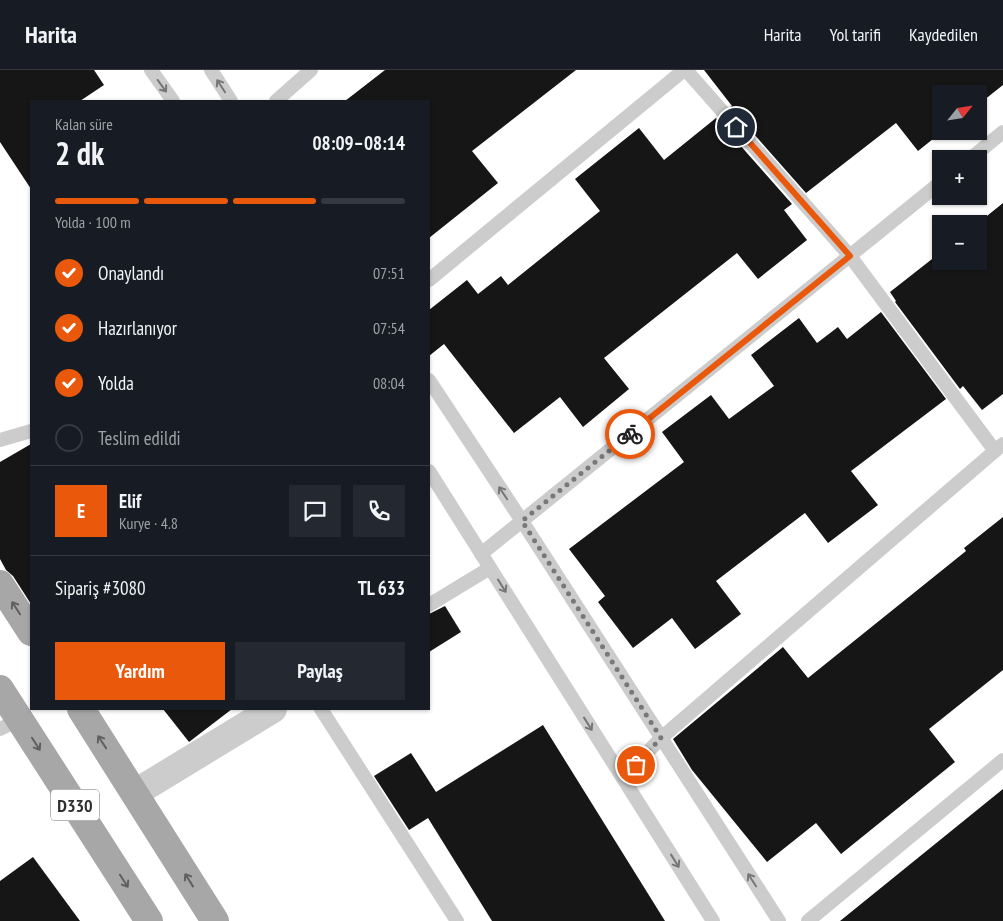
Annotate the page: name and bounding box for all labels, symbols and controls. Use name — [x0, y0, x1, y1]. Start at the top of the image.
text: Harita — [25, 19, 77, 50]
text: Harita — [764, 23, 802, 46]
text: Yol tarifi — [830, 23, 881, 46]
text: Kaydedilen — [909, 23, 978, 46]
one-way arrow — [157, 79, 167, 93]
one-way arrow — [216, 79, 226, 93]
north arrow — [932, 85, 988, 140]
map controls — [932, 85, 987, 270]
pin — [715, 106, 757, 148]
icon: home — [722, 113, 750, 141]
text: Kalan süre — [55, 114, 113, 134]
text: 08:09–08:14 — [312, 131, 405, 155]
text: 2 dk — [55, 132, 104, 174]
button: + — [932, 150, 987, 205]
text: Yolda · 100 m — [55, 212, 131, 232]
button: − — [932, 215, 987, 270]
icon: check — [55, 259, 83, 287]
text: Onaylandı — [98, 261, 164, 285]
text: 07:51 — [373, 263, 405, 283]
icon: check — [55, 314, 83, 342]
text: Hazırlanıyor — [98, 316, 177, 340]
text: 07:54 — [373, 318, 405, 338]
icon: check — [55, 369, 83, 397]
text: Yolda — [98, 371, 134, 395]
text: 08:04 — [373, 373, 405, 393]
courier — [605, 409, 655, 459]
icon: bike — [616, 420, 644, 448]
text: Teslim edildi — [98, 426, 181, 450]
button: chat — [289, 485, 341, 537]
button: phone — [353, 485, 405, 537]
one-way arrow — [498, 486, 509, 500]
text: Elif — [119, 489, 141, 513]
text: E — [77, 499, 85, 523]
text: Kurye · 4.8 — [119, 513, 178, 533]
text: Sipariş #3080 — [55, 576, 146, 600]
text: TL 633 — [358, 576, 405, 600]
one-way arrow — [497, 579, 507, 593]
one-way arrow — [10, 602, 20, 616]
button: Yardım — [55, 642, 225, 700]
button: Paylaş — [235, 642, 405, 700]
one-way arrow — [584, 716, 594, 730]
one-way arrow — [97, 736, 107, 750]
one-way arrow — [31, 737, 41, 751]
pin — [615, 744, 657, 786]
icon: bag — [622, 751, 650, 779]
road number: D330 — [51, 790, 99, 820]
one-way arrow — [671, 854, 681, 868]
one-way arrow — [183, 873, 193, 887]
one-way arrow — [747, 873, 758, 887]
one-way arrow — [118, 874, 129, 888]

